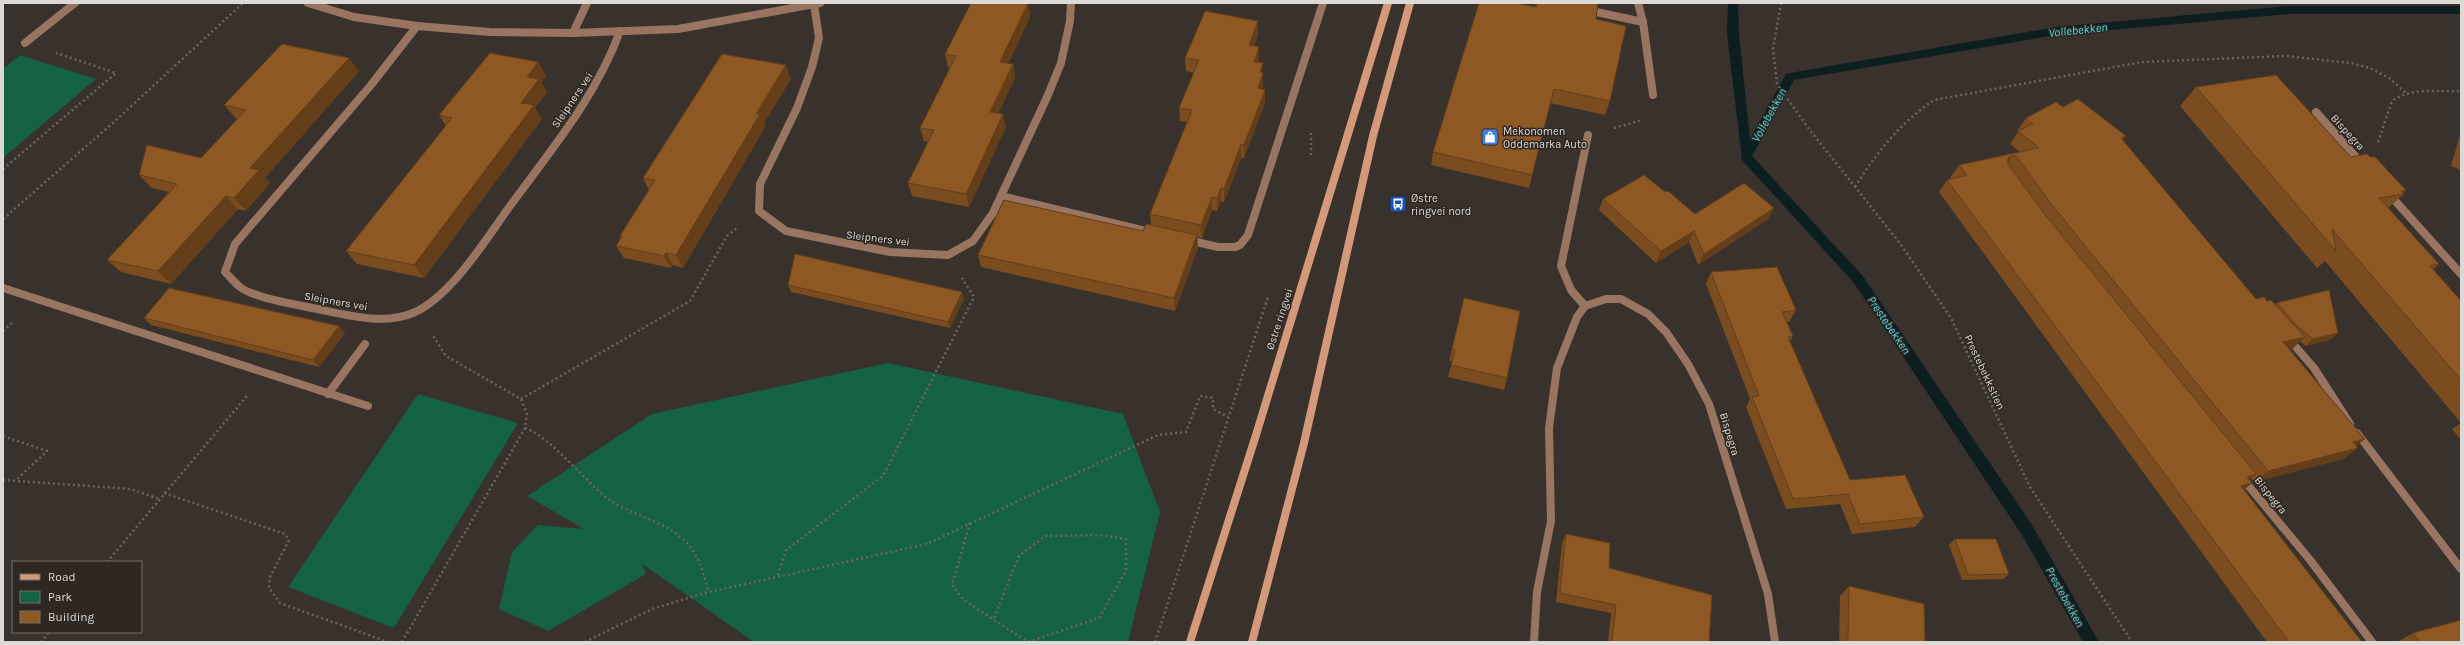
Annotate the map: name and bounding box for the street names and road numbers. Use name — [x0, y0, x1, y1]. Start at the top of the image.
street label: Sleipners vei — [549, 70, 596, 131]
street label: Bispegra — [2328, 112, 2367, 153]
street label: Sleipners vei — [845, 228, 911, 249]
street label: Østre ringvei — [1263, 287, 1296, 352]
street label: Sleipners vei — [303, 290, 369, 313]
street label: Prestebekkstien — [1961, 333, 2008, 412]
street label: Bispegra — [1717, 411, 1742, 457]
street label: Bispegra — [2252, 474, 2290, 517]

